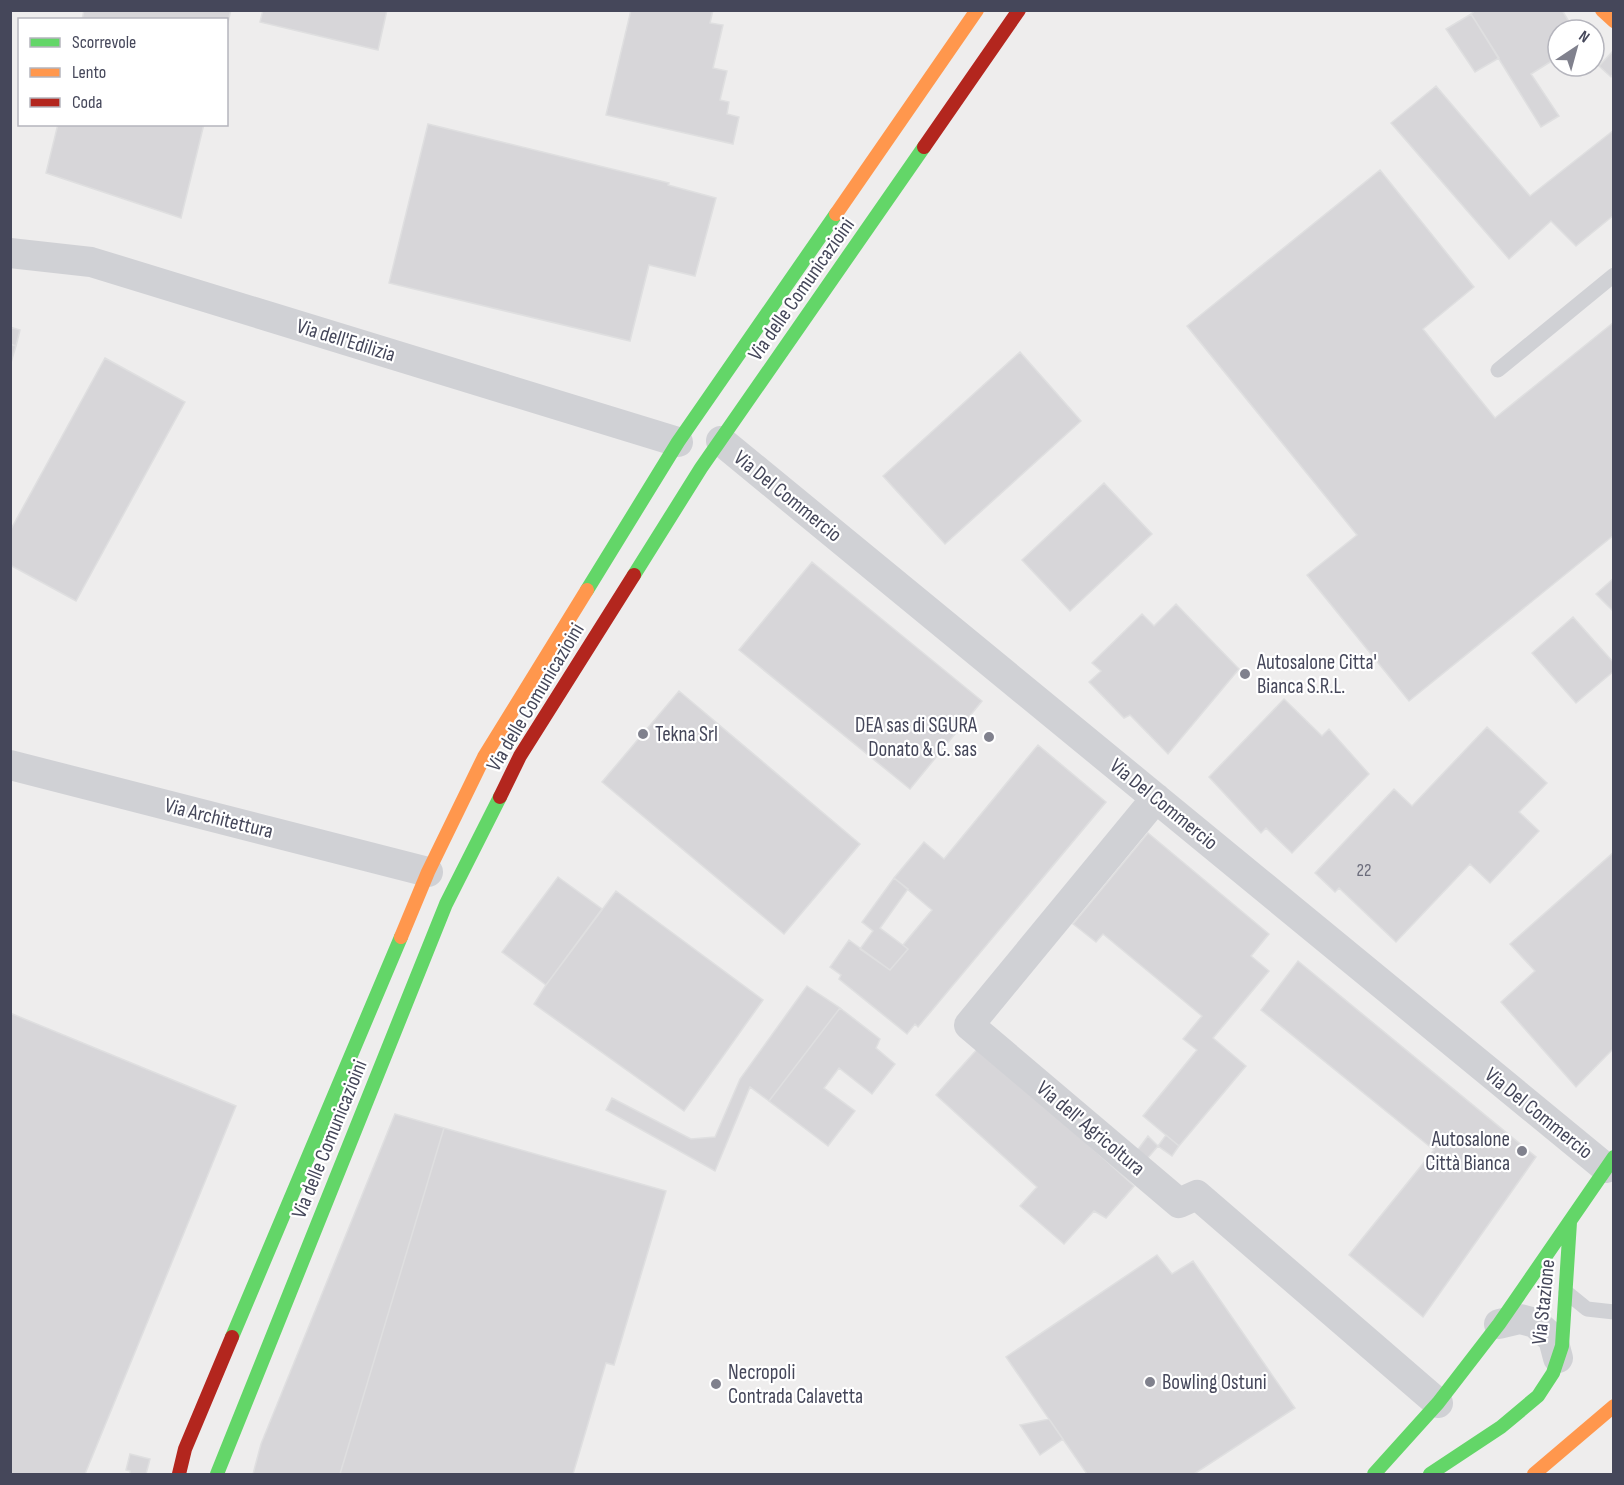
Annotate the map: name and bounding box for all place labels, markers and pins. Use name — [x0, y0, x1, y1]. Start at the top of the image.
place label: Autosalone Citta' Bianca S.R.L. — [1256, 650, 1377, 699]
marker: Autosalone Citta' Bianca S.R.L. — [1238, 667, 1252, 681]
place label: DEA sas di SGURA Donato & C. sas — [855, 713, 978, 762]
place label: Tekna Srl — [655, 722, 718, 747]
marker: Tekna Srl — [636, 727, 650, 741]
marker: DEA sas di SGURA Donato & C. sas — [982, 730, 996, 744]
place label: Autosalone Città Bianca — [1425, 1127, 1510, 1176]
marker: Autosalone Città Bianca — [1515, 1144, 1529, 1158]
place label: Necropoli Contrada Calavetta — [728, 1360, 863, 1409]
place label: Bowling Ostuni — [1162, 1370, 1267, 1395]
marker: Bowling Ostuni — [1143, 1375, 1157, 1389]
marker: Necropoli Contrada Calavetta — [709, 1377, 723, 1391]

